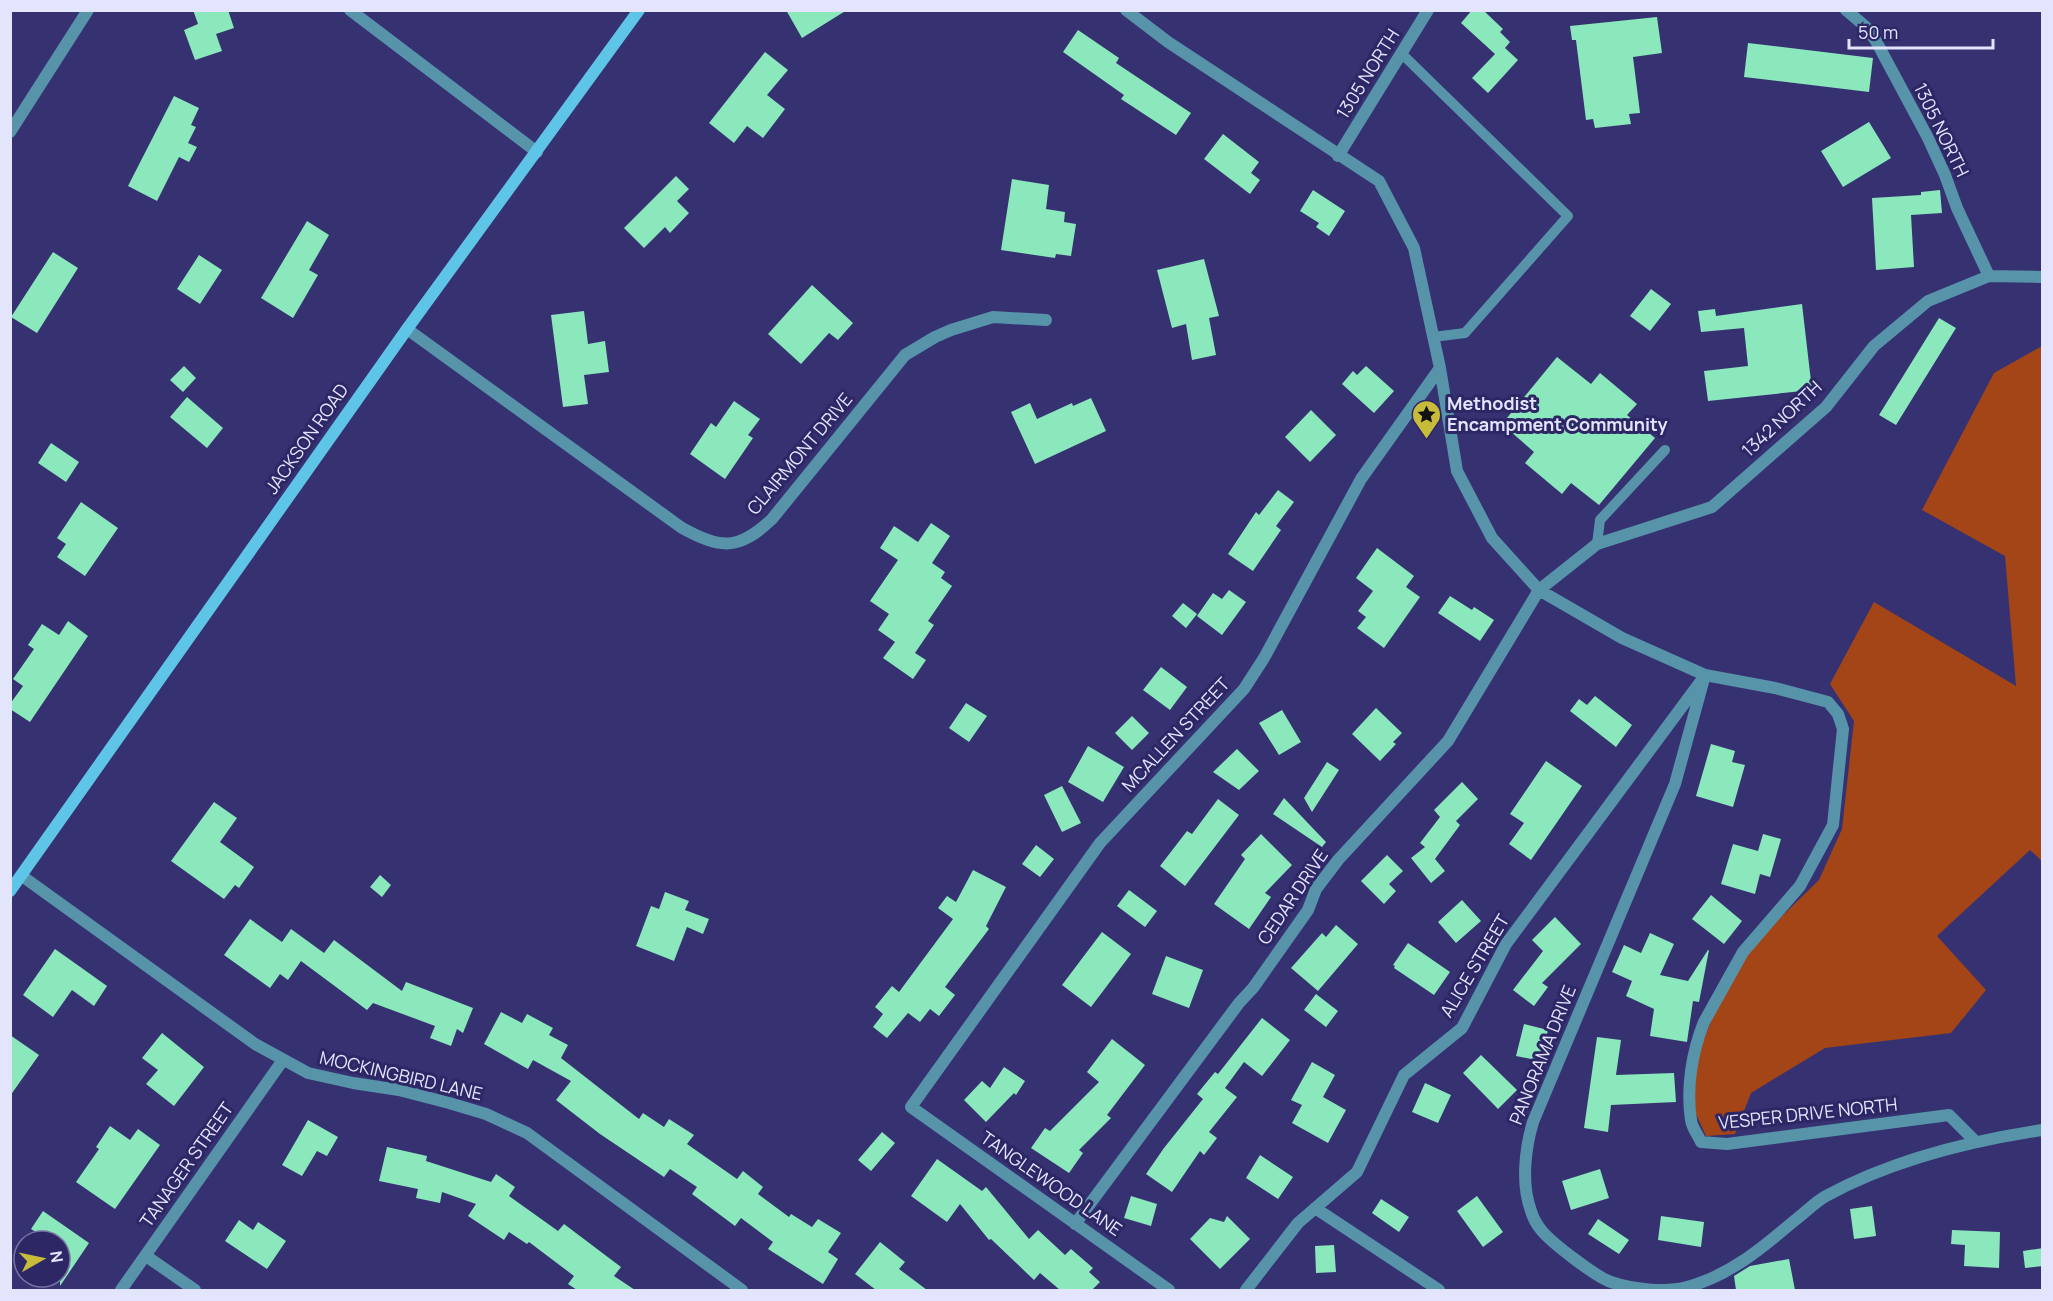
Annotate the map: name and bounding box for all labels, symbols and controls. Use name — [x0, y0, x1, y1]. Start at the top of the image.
scale bar — [1849, 12, 1993, 50]
text: 50 m — [1858, 20, 1898, 44]
street label: 1305 NORTH — [1330, 24, 1404, 123]
street label: 1305 NORTH — [1909, 79, 1975, 181]
street label: 1342 NORTH — [1736, 375, 1827, 462]
street label: JACKSON ROAD — [259, 378, 353, 498]
street label: CLAIRMONT DRIVE — [741, 387, 857, 519]
place label: Methodist Encampment Community — [1447, 391, 1668, 436]
place icon: Methodist Encampment Community — [1410, 398, 1442, 440]
street label: MCALLEN STREET — [1116, 672, 1235, 797]
street label: CEDAR DRIVE — [1251, 844, 1333, 949]
street label: ALICE STREET — [1434, 909, 1514, 1021]
street label: PANORAMA DRIVE — [1503, 981, 1581, 1128]
street label: MOCKINGBIRD LANE — [317, 1045, 485, 1105]
street label: VESPER DRIVE NORTH — [1717, 1092, 1899, 1134]
street label: TANAGER STREET — [134, 1097, 238, 1232]
street label: TANGLEWOOD LANE — [976, 1125, 1127, 1241]
north arrow — [12, 1229, 72, 1289]
text: N — [45, 1249, 69, 1264]

